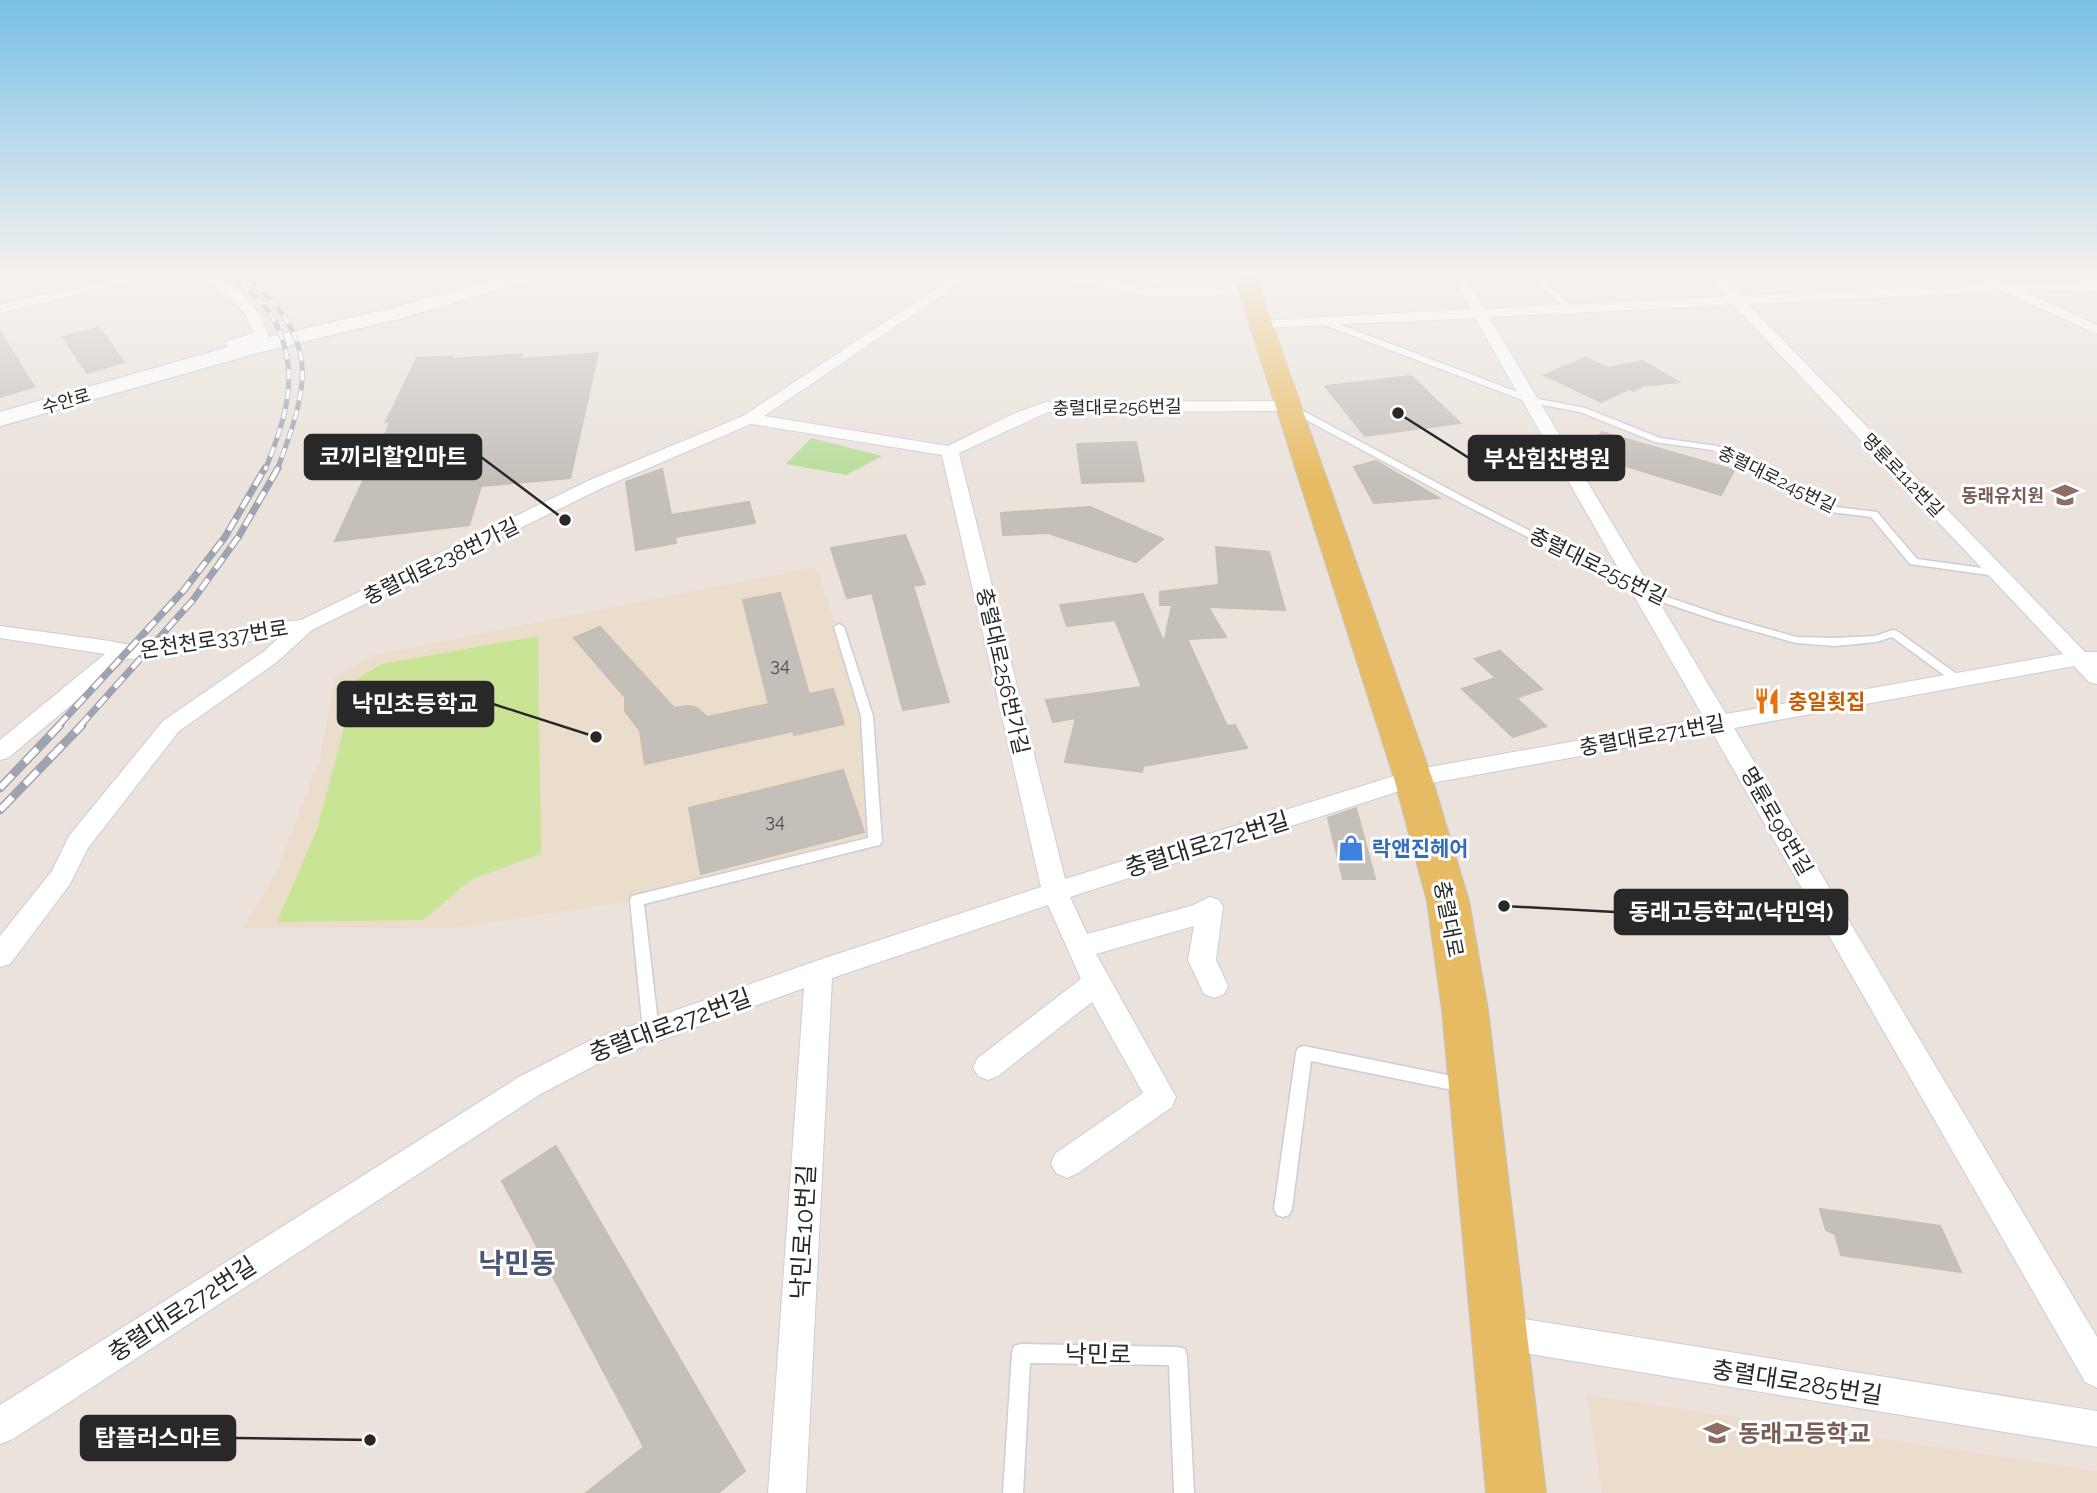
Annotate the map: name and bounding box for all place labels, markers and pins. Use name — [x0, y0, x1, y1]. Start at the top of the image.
callout: 코끼리할인마트 — [305, 435, 481, 479]
callout: 부산힘찬병원 — [1469, 436, 1624, 480]
school or university icon: 동래유치원 — [2050, 480, 2080, 510]
place label: 동래유치원 — [1961, 485, 2044, 506]
callout: 낙민초등학교 — [338, 682, 493, 726]
restaurant icon: 충일횟집 — [1752, 686, 1782, 716]
place label: 충일횟집 — [1788, 689, 1865, 714]
shop icon: 락앤진헤어 — [1336, 833, 1366, 863]
place label: 락앤진헤어 — [1372, 836, 1469, 861]
callout: 동래고등학교(낙민역) — [1615, 890, 1847, 934]
callout: 탑플러스마트 — [81, 1416, 235, 1460]
school or university icon: 동래고등학교 — [1702, 1418, 1732, 1448]
place label: 동래고등학교 — [1738, 1419, 1870, 1448]

